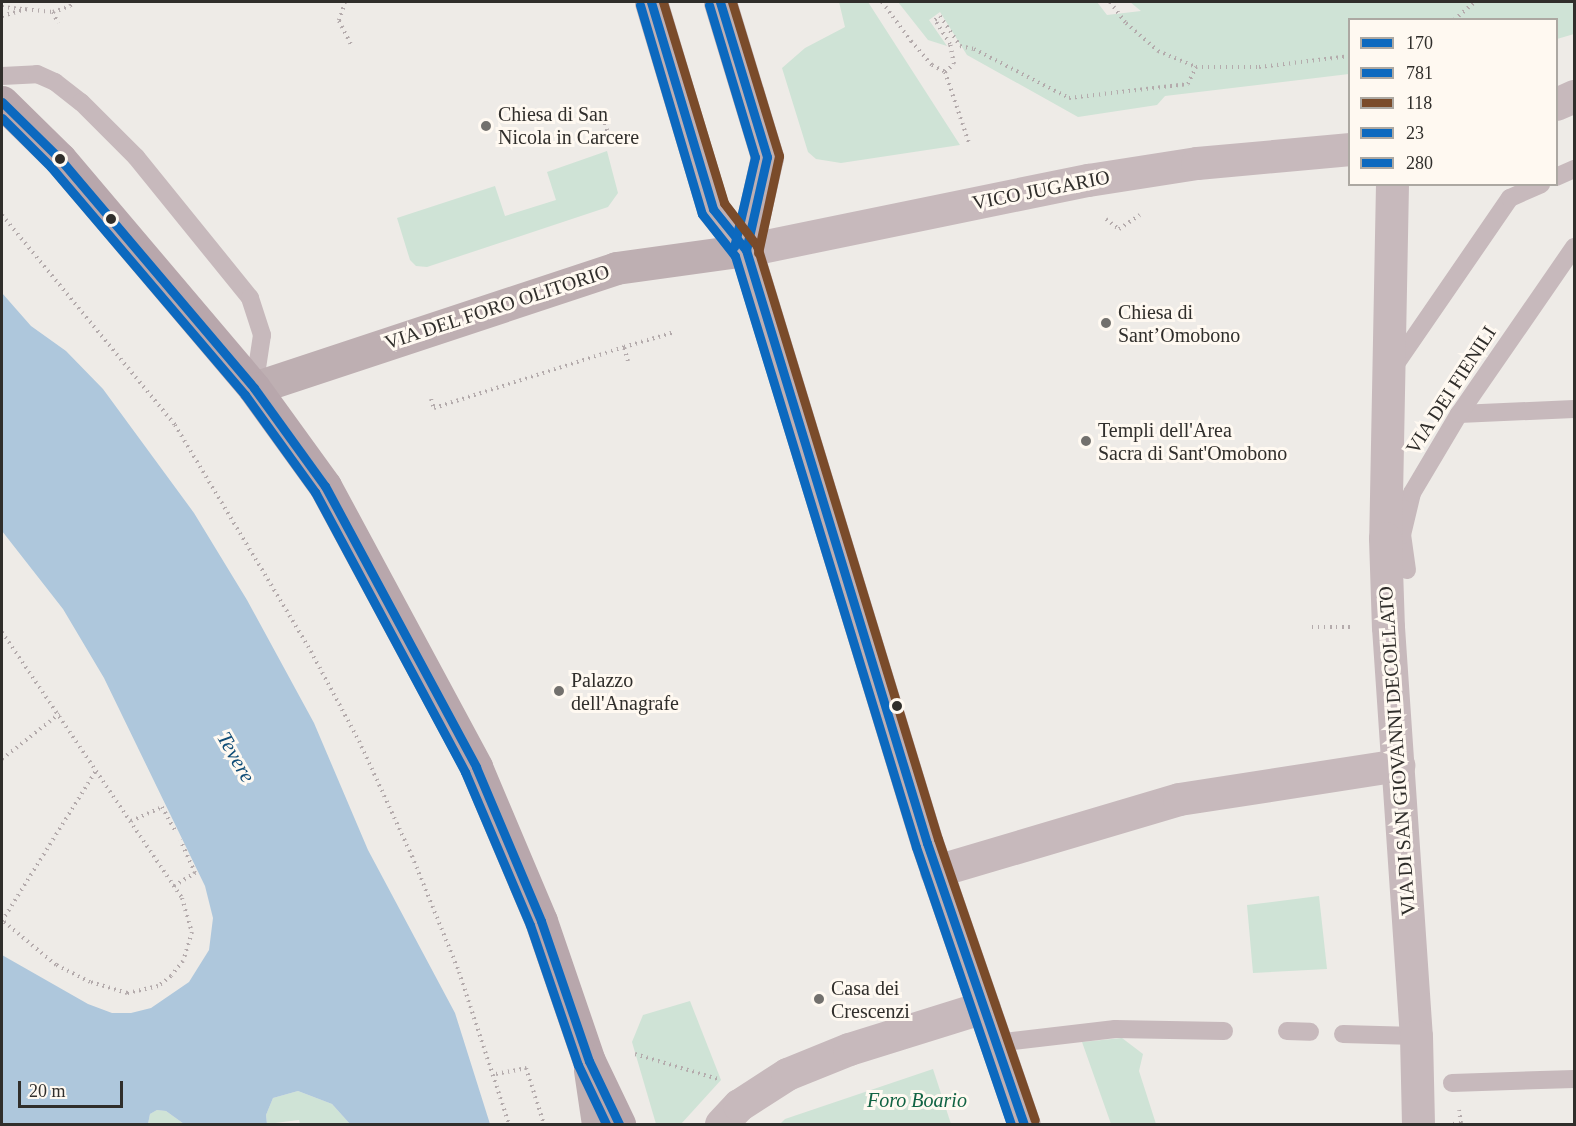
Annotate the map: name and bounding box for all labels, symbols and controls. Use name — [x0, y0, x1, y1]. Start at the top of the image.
legend — [1348, 18, 1558, 186]
text: 170 — [1406, 33, 1433, 53]
text: 781 — [1406, 63, 1433, 83]
text: 118 — [1406, 93, 1432, 113]
place label: Chiesa di San Nicola in Carcere — [498, 102, 639, 149]
marker: Chiesa di San Nicola in Carcere — [479, 119, 493, 133]
text: 23 — [1406, 123, 1424, 143]
unlabelled marker — [54, 153, 66, 165]
text: 280 — [1406, 153, 1433, 173]
street label: VICO JUGARIO — [970, 165, 1112, 215]
unlabelled marker — [105, 213, 117, 225]
street label: VIA DEL FORO OLITORIO — [381, 259, 613, 355]
place label: Chiesa di Sant’Omobono — [1118, 300, 1240, 347]
marker: Chiesa di Sant’Omobono — [1099, 316, 1113, 330]
street label: VIA DEI FIENILI — [1400, 321, 1502, 459]
place label: Templi dell'Area Sacra di Sant'Omobono — [1098, 418, 1287, 465]
marker: Templi dell'Area Sacra di Sant'Omobono — [1079, 434, 1093, 448]
street label: VIA DI SAN GIOVANNI DECOLLATO — [1373, 585, 1421, 917]
place label: Palazzo dell'Anagrafe — [571, 668, 679, 715]
marker: Palazzo dell'Anagrafe — [552, 684, 566, 698]
unlabelled marker — [891, 700, 903, 712]
water label: Tevere — [211, 727, 261, 787]
place label: Casa dei Crescenzi — [831, 976, 910, 1023]
marker: Casa dei Crescenzi — [812, 992, 826, 1006]
scale bar — [21, 1069, 126, 1107]
text: 20 m — [29, 1081, 66, 1101]
park label: Foro Boario — [867, 1088, 967, 1112]

